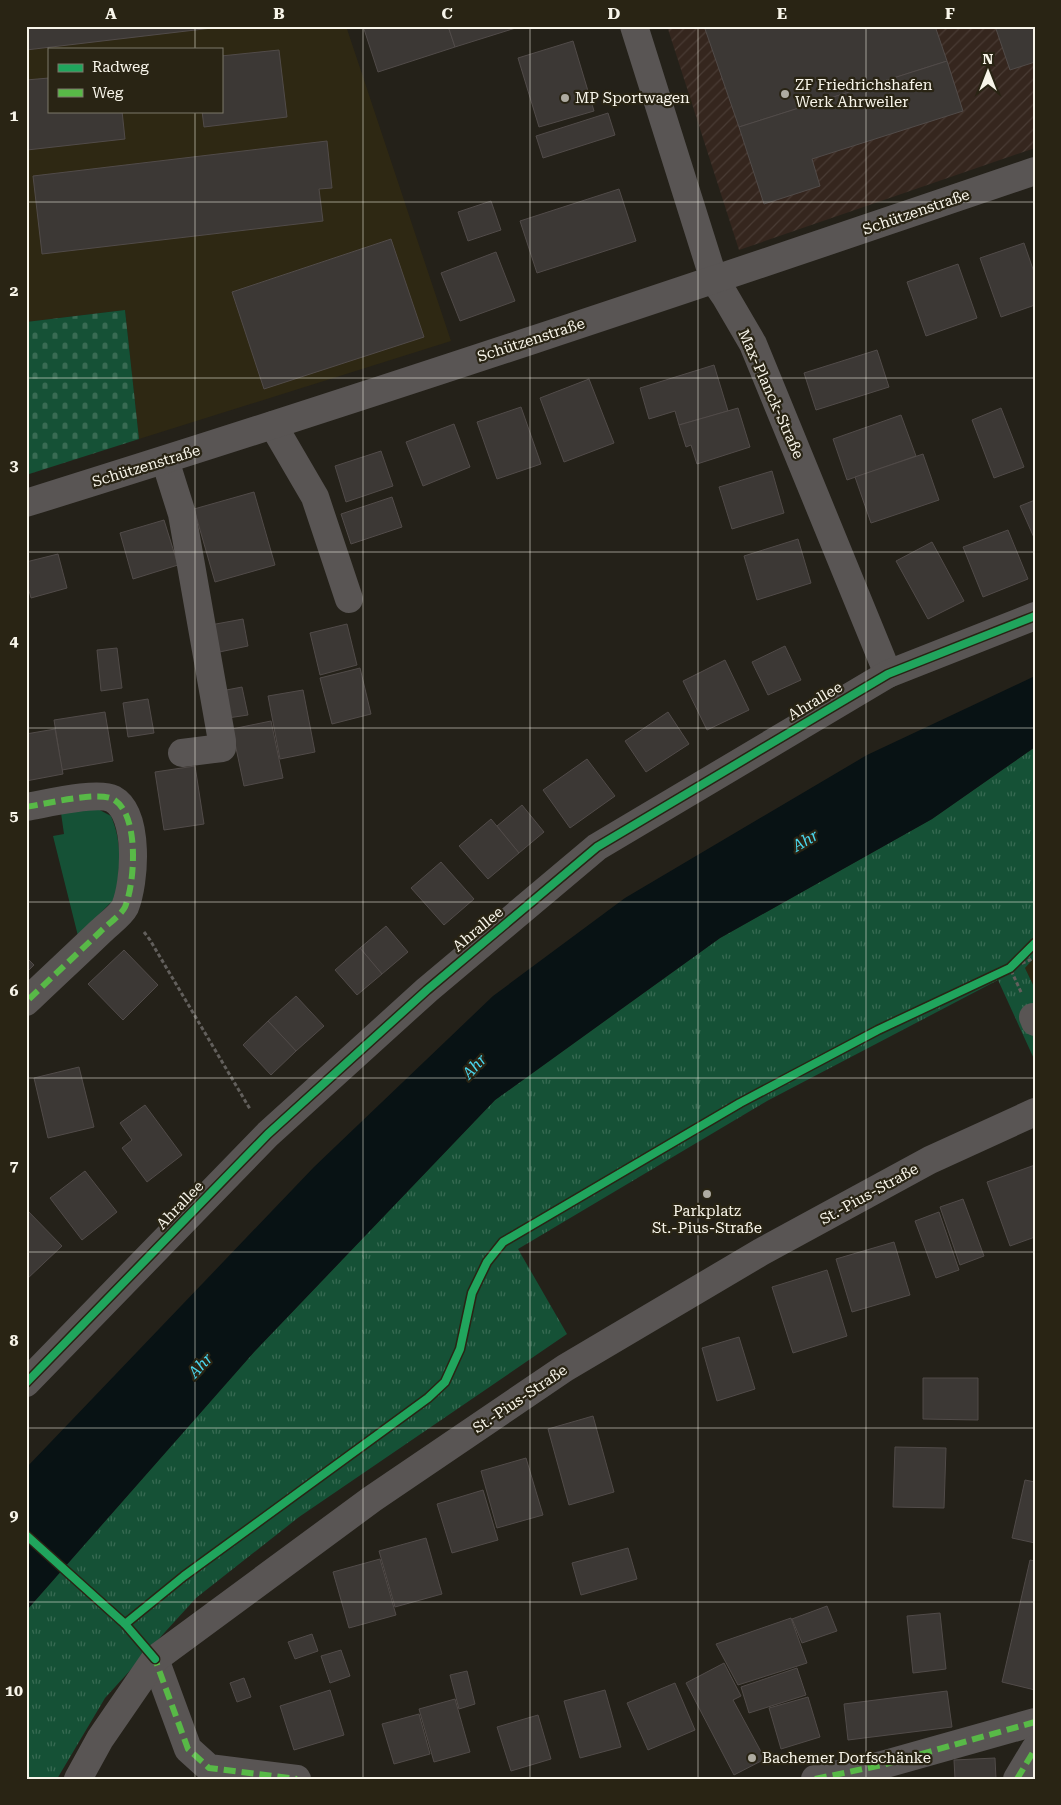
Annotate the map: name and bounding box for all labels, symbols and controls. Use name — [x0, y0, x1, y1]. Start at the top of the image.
text: A — [105, 4, 117, 23]
text: B — [273, 4, 285, 23]
text: C — [441, 4, 453, 23]
text: D — [608, 4, 621, 23]
text: E — [777, 4, 787, 23]
text: F — [945, 4, 955, 23]
legend — [48, 48, 222, 112]
north arrow — [964, 48, 1014, 98]
text: N — [983, 51, 994, 67]
text: Radweg — [92, 58, 149, 76]
place label: ZF Friedrichshafen Werk Ahrweiler — [795, 76, 933, 111]
text: Weg — [92, 84, 124, 102]
marker: ZF Friedrichshafen Werk Ahrweiler — [779, 88, 791, 100]
place label: MP Sportwagen — [575, 89, 690, 107]
marker: MP Sportwagen — [559, 92, 571, 104]
text: 1 — [10, 106, 19, 125]
street label: Schützenstraße — [860, 185, 972, 239]
text: 2 — [10, 281, 19, 300]
street label: Schützenstraße — [475, 314, 587, 366]
street label: Max-Planck-Straße — [734, 326, 808, 462]
street label: Schützenstraße — [90, 441, 202, 491]
text: 3 — [10, 456, 19, 475]
text: 4 — [10, 631, 19, 650]
street label: Ahrallee — [784, 678, 846, 724]
text: 5 — [10, 806, 19, 825]
water label: Ahr — [788, 825, 822, 856]
street label: Ahrallee — [449, 903, 507, 955]
text: 6 — [10, 981, 19, 1000]
water label: Ahr — [458, 1050, 491, 1083]
text: 7 — [10, 1156, 19, 1175]
street label: St.-Pius-Straße — [817, 1160, 921, 1228]
street label: Ahrallee — [153, 1177, 207, 1233]
marker: Parkplatz St.-Pius-Straße — [701, 1188, 713, 1200]
place label: Parkplatz St.-Pius-Straße — [652, 1202, 762, 1237]
text: 8 — [10, 1331, 19, 1350]
water label: Ahr — [184, 1349, 217, 1382]
street label: St.-Pius-Straße — [469, 1361, 571, 1437]
text: 9 — [10, 1506, 19, 1525]
text: 10 — [5, 1681, 23, 1700]
place label: Bachemer Dorfschänke — [762, 1749, 931, 1767]
marker: Bachemer Dorfschänke — [746, 1752, 758, 1764]

